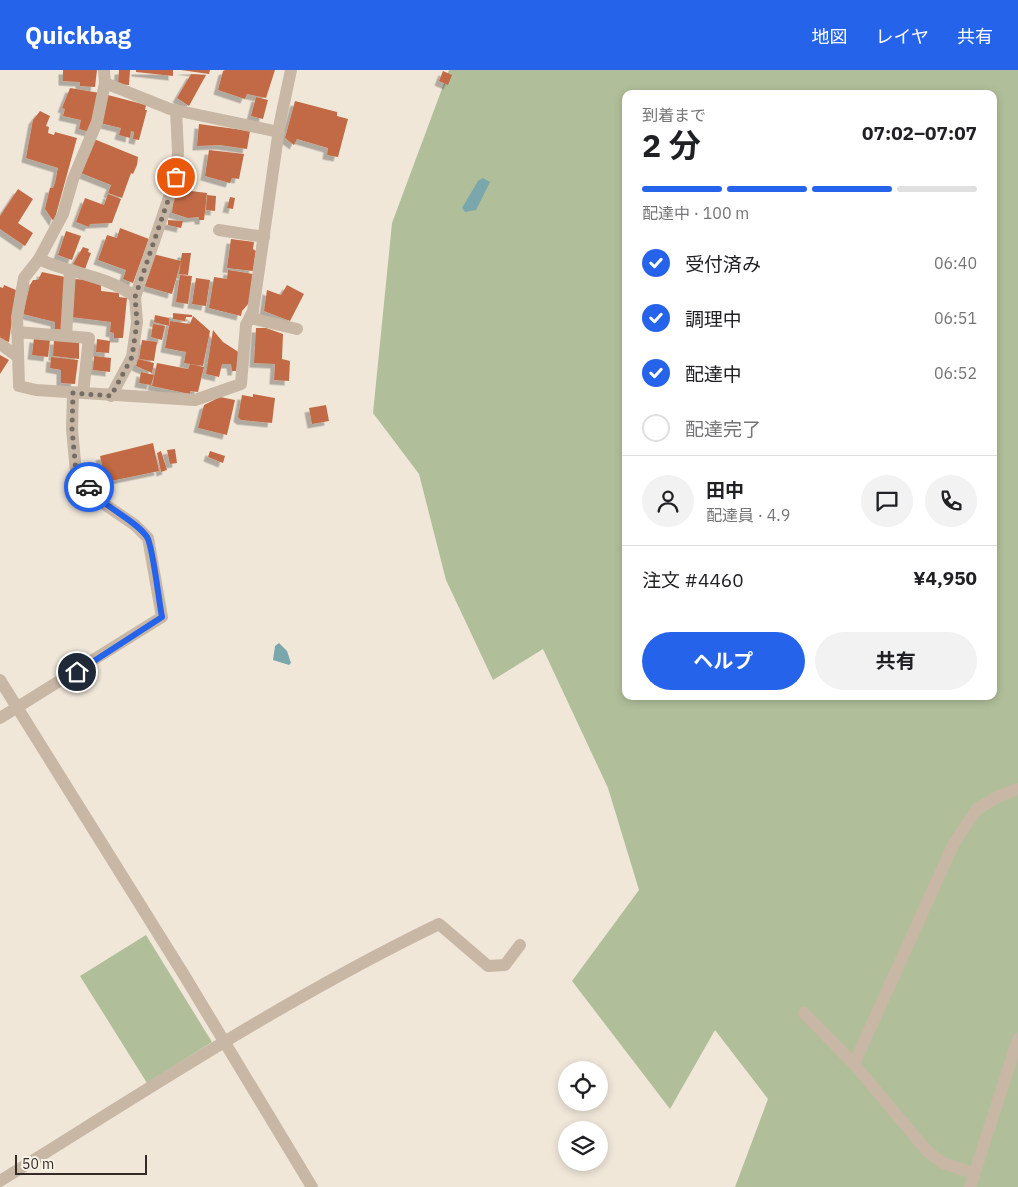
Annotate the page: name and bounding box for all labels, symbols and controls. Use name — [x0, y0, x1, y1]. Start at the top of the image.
text: Quickbag — [25, 19, 131, 51]
text: 地図 — [812, 25, 848, 48]
text: レイヤ — [876, 25, 929, 48]
text: 共有 — [957, 25, 993, 48]
text: 到着まで — [642, 105, 706, 125]
text: 07:02–07:07 — [862, 121, 977, 145]
text: 2 分 — [642, 124, 701, 166]
pin — [155, 156, 197, 198]
icon: bag — [162, 163, 190, 191]
text: 配達中 · 100 m — [642, 203, 749, 223]
icon: check — [642, 249, 670, 277]
text: 受付済み — [685, 252, 761, 276]
text: 06:40 — [934, 253, 977, 273]
icon: check — [642, 304, 670, 332]
text: 調理中 — [685, 307, 742, 331]
text: 06:51 — [934, 308, 977, 328]
icon: check — [642, 359, 670, 387]
text: 配達中 — [685, 362, 742, 386]
text: 06:52 — [934, 363, 977, 383]
text: 配達完了 — [685, 417, 761, 441]
courier — [64, 462, 114, 512]
icon: car — [75, 473, 103, 501]
button: person — [642, 475, 694, 527]
button: chat — [861, 475, 913, 527]
button: phone — [925, 475, 977, 527]
text: 田中 — [706, 478, 744, 502]
text: 配達員 · 4.9 — [706, 505, 790, 525]
text: ¥4,950 — [913, 566, 977, 590]
text: 注文 #4460 — [642, 568, 744, 592]
button: ヘルプ — [642, 632, 805, 690]
button: 共有 — [815, 632, 977, 690]
pin — [56, 651, 98, 693]
icon: home — [63, 658, 91, 686]
map controls — [558, 1061, 608, 1171]
button: locate — [558, 1061, 608, 1111]
button: layers — [558, 1121, 608, 1171]
scale bar — [15, 1152, 148, 1175]
text: 50 m — [22, 1155, 54, 1173]

